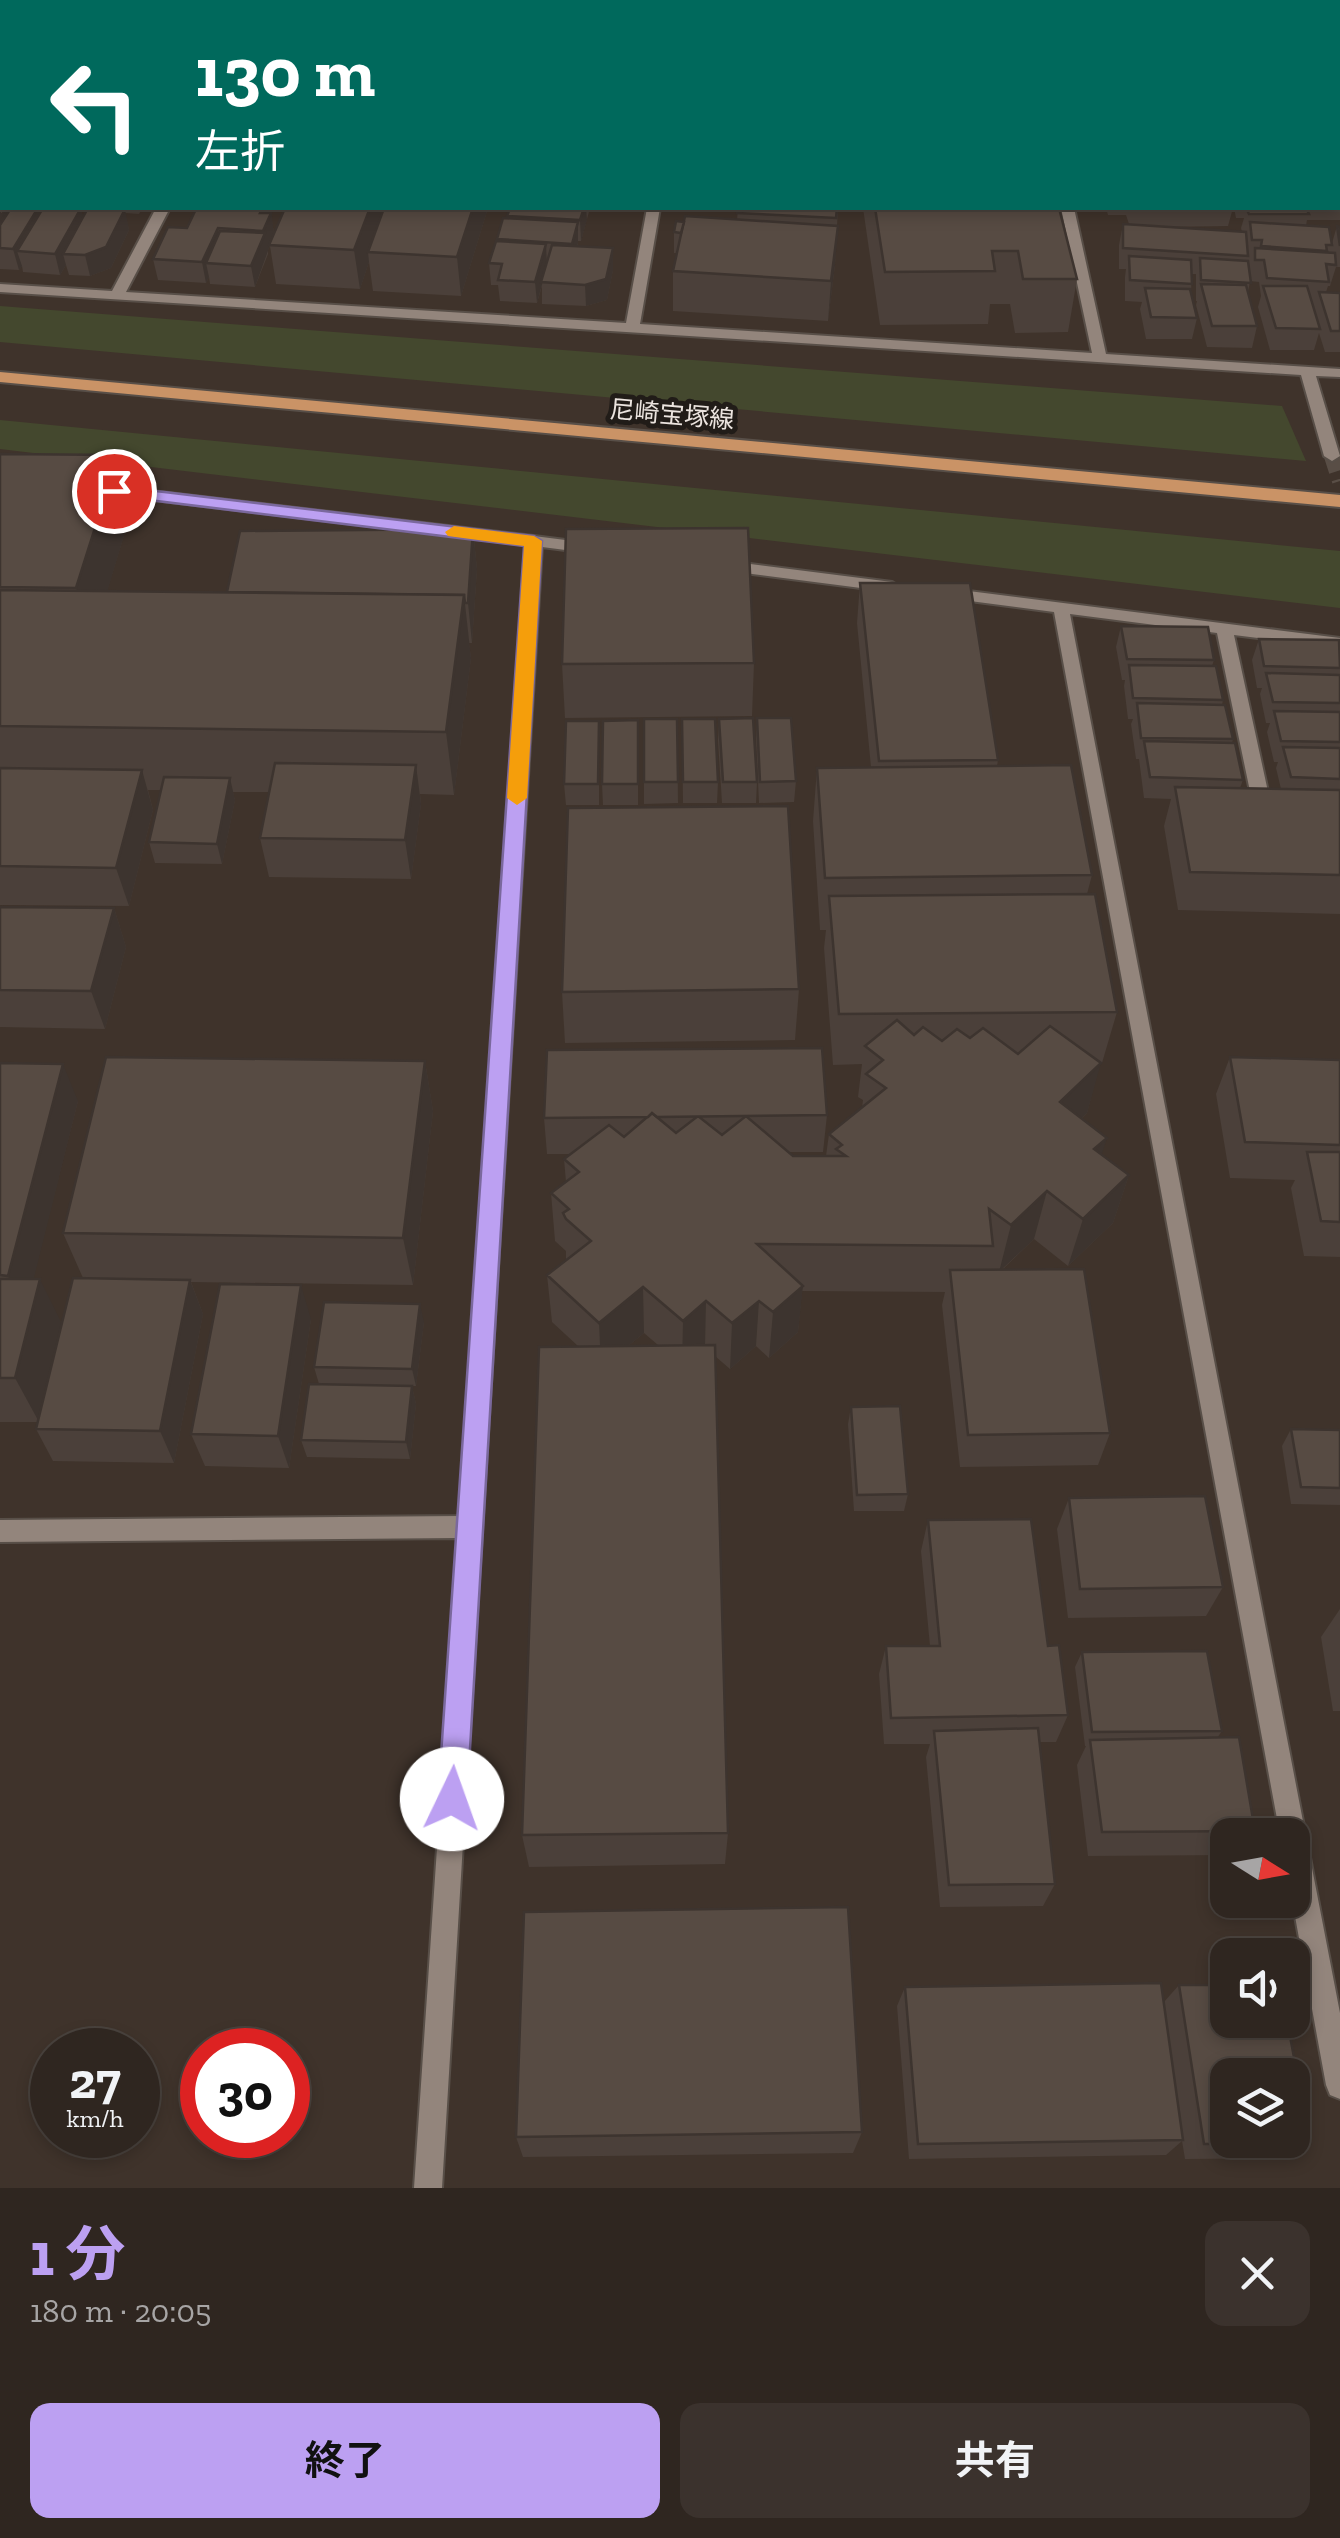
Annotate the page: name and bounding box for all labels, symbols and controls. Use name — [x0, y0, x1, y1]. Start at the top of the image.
text: 130 m — [195, 30, 375, 114]
icon: left — [30, 40, 160, 170]
text: 左折 — [195, 125, 285, 179]
street label: 尼崎宝塚線 — [608, 394, 736, 434]
pin — [72, 449, 157, 534]
icon: arrive — [87, 464, 142, 519]
position arrow — [400, 1747, 504, 1851]
north arrow — [1210, 1818, 1310, 1918]
map controls — [1210, 1818, 1310, 2158]
button: sound — [1210, 1938, 1310, 2038]
speed limit sign: 30 — [180, 2028, 310, 2158]
text: 27 — [69, 2051, 121, 2111]
button: layers — [1210, 2058, 1310, 2158]
text: km/h — [66, 2103, 124, 2133]
text: 1 分 — [30, 2218, 125, 2290]
button: close — [1205, 2221, 1310, 2326]
text: 180 m · 20:05 — [30, 2292, 211, 2330]
button: 終了 — [30, 2403, 660, 2518]
button: 共有 — [680, 2403, 1310, 2518]

